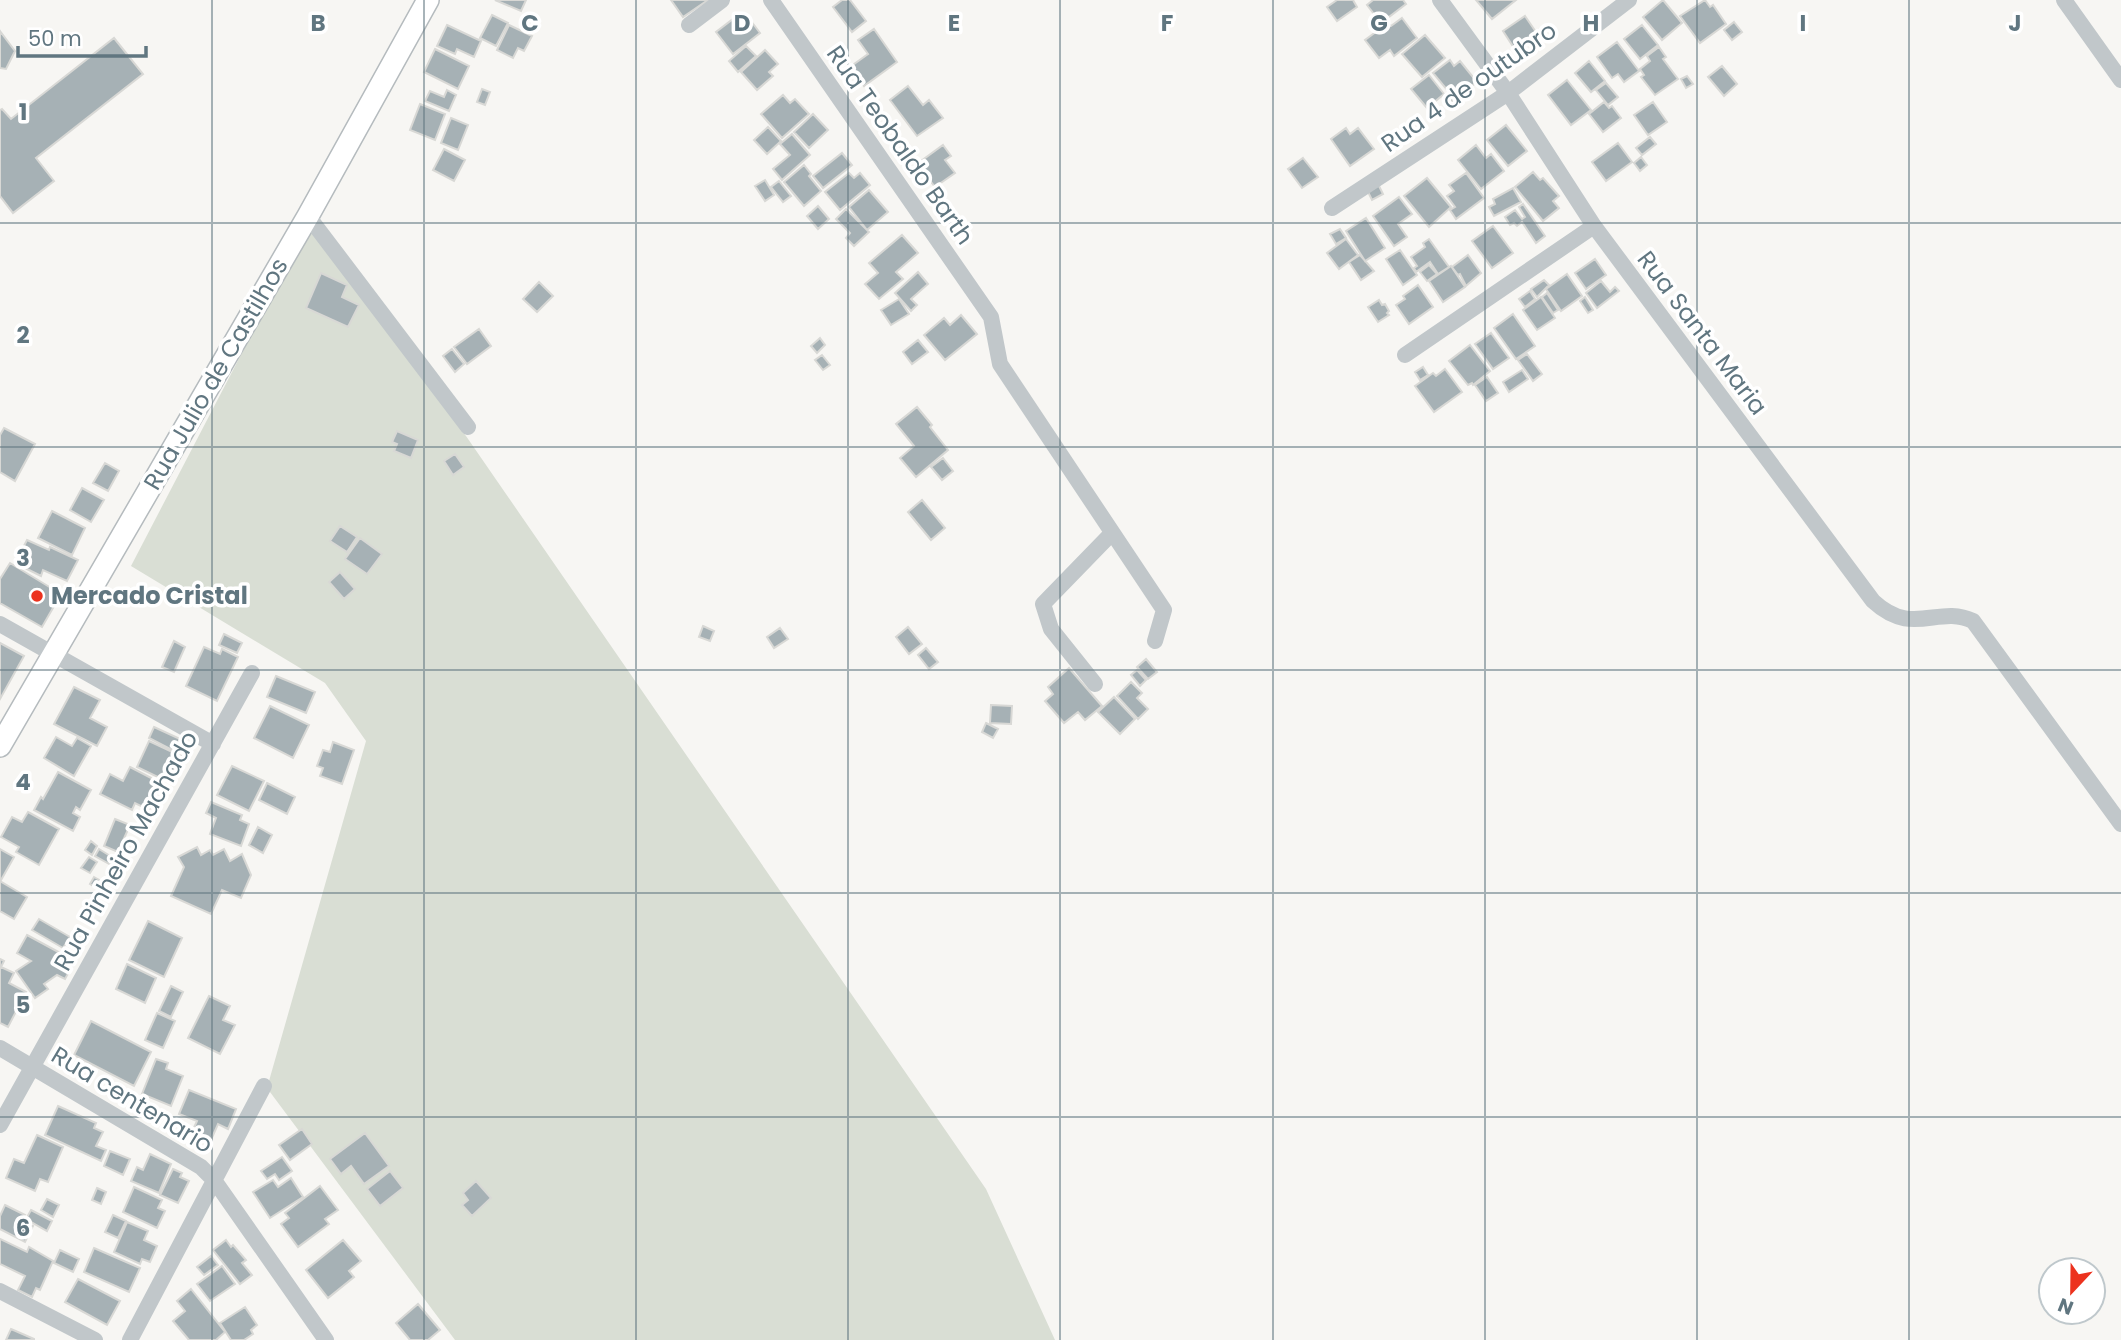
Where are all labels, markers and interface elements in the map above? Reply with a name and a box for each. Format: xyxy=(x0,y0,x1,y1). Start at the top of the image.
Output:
text: B xyxy=(310,7,326,39)
text: C xyxy=(521,7,539,39)
text: D xyxy=(734,7,750,39)
text: E xyxy=(948,7,960,39)
text: F xyxy=(1161,7,1173,39)
text: G xyxy=(1370,7,1388,39)
text: H xyxy=(1583,7,1599,39)
text: I xyxy=(1800,7,1806,39)
text: J xyxy=(2008,7,2022,39)
scale bar xyxy=(18,14,145,58)
street label: Rua 4 de outubro xyxy=(1374,14,1563,159)
text: 50 m xyxy=(28,24,82,53)
street label: Rua Teobaldo Barth xyxy=(819,39,982,251)
text: 1 xyxy=(19,96,27,128)
street label: Rua Santa Maria xyxy=(1630,244,1775,422)
street label: Rua Julio de Castilhos xyxy=(136,252,296,496)
text: 2 xyxy=(16,319,30,351)
text: 3 xyxy=(16,542,30,574)
place label: Mercado Cristal xyxy=(51,579,248,612)
marker: Mercado Cristal xyxy=(29,588,45,604)
street label: Rua Pinheiro Machado xyxy=(46,725,205,976)
text: 4 xyxy=(15,766,31,798)
text: 5 xyxy=(16,989,30,1021)
street label: Rua centenario xyxy=(45,1038,219,1161)
text: 6 xyxy=(16,1212,30,1244)
north arrow xyxy=(2037,1256,2107,1326)
text: N xyxy=(2054,1291,2078,1321)

